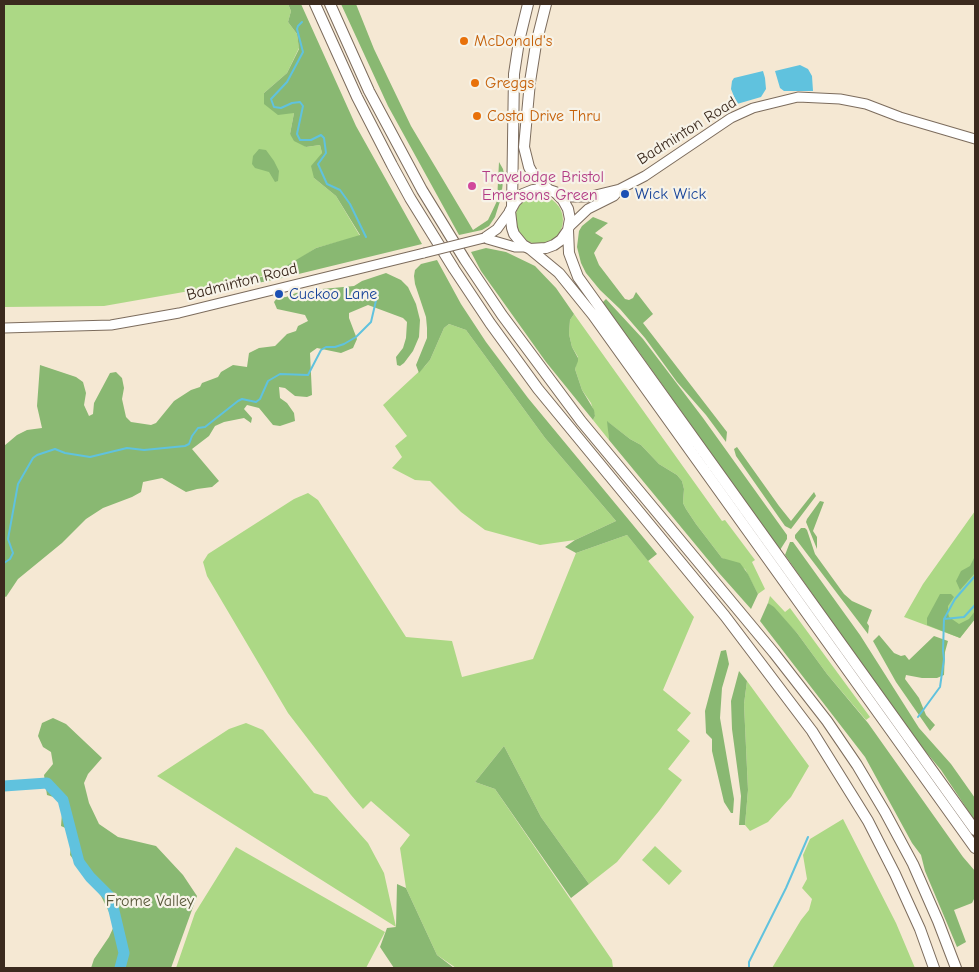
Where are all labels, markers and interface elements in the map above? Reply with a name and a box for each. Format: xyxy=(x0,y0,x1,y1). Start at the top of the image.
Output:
place label: McDonald's xyxy=(474,31,553,51)
marker: McDonald's xyxy=(458,35,470,47)
place label: Greggs xyxy=(485,73,534,93)
marker: Greggs xyxy=(469,77,481,89)
street label: Badminton Road xyxy=(634,93,740,169)
place label: Costa Drive Thru xyxy=(487,106,601,126)
marker: Costa Drive Thru xyxy=(471,110,483,122)
place label: Travelodge Bristol Emersons Green xyxy=(482,167,604,205)
marker: Travelodge Bristol Emersons Green xyxy=(466,180,478,192)
place label: Wick Wick xyxy=(635,184,706,204)
marker: Wick Wick xyxy=(619,188,631,200)
street label: Badminton Road xyxy=(185,259,299,305)
place label: Cuckoo Lane xyxy=(289,284,377,304)
marker: Cuckoo Lane xyxy=(273,288,285,300)
park label: Frome Valley xyxy=(106,891,194,911)

